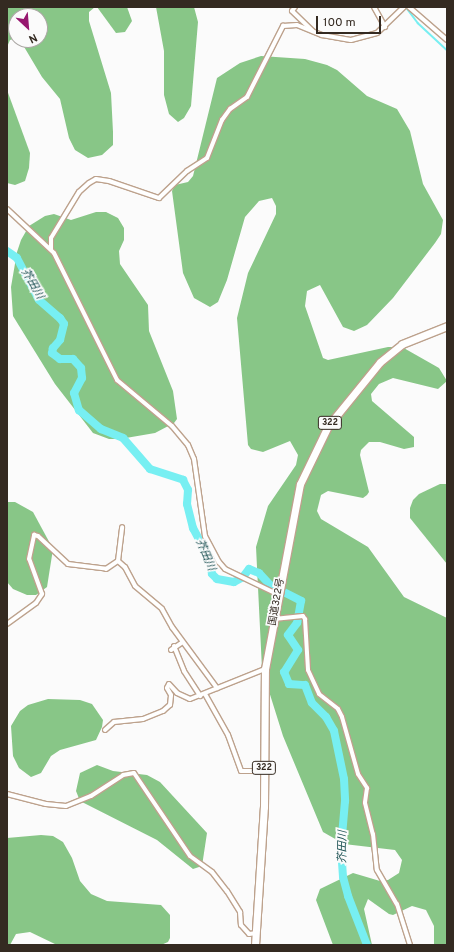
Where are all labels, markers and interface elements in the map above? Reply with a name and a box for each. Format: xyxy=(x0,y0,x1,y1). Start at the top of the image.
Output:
north arrow xyxy=(8,8,48,48)
scale bar xyxy=(318,8,383,34)
text: 100 m xyxy=(323,15,356,31)
text: N xyxy=(26,30,39,46)
water label: 芥田川 xyxy=(18,266,46,302)
road number: 322 xyxy=(317,416,343,430)
water label: 芥田川 xyxy=(192,537,218,573)
street label: 国道322号 xyxy=(267,577,287,627)
road number: 322 xyxy=(251,761,277,775)
water label: 芥田川 xyxy=(336,830,350,864)

